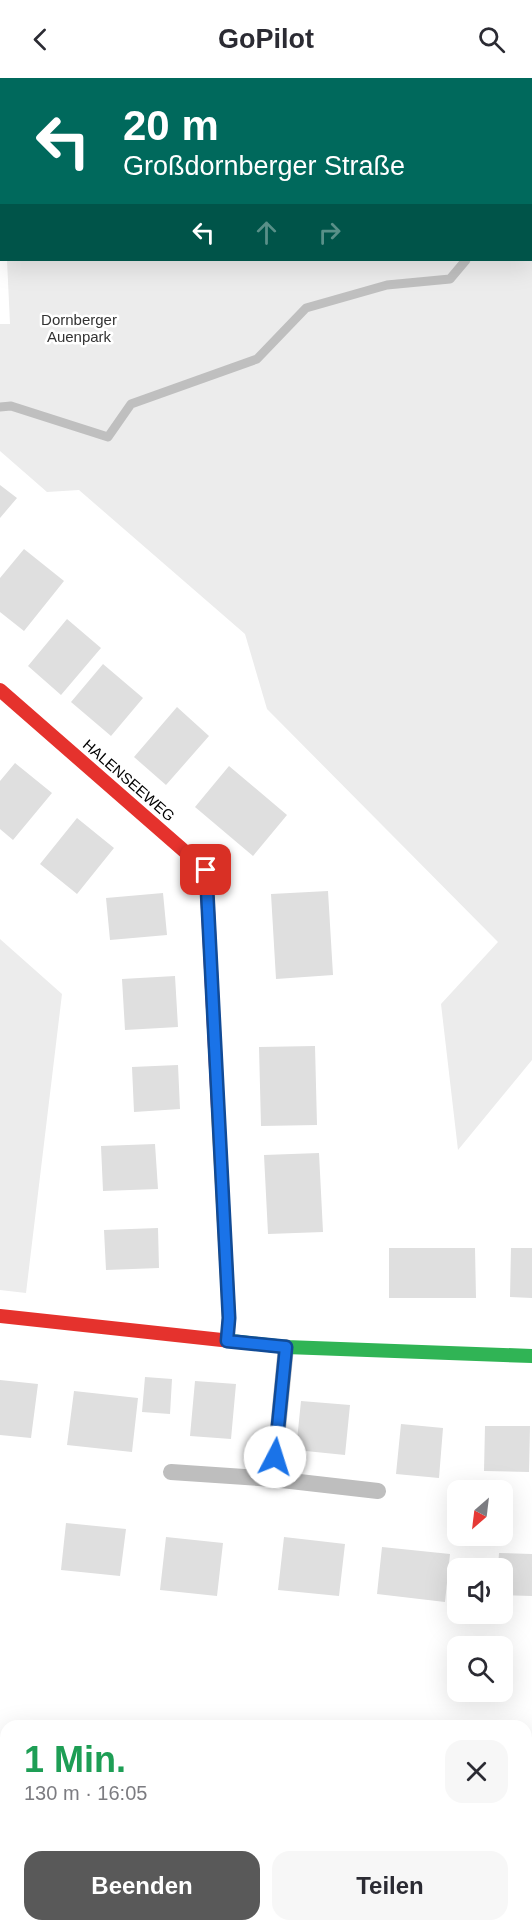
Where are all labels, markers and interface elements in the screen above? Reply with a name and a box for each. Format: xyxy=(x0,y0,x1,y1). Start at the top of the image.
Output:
icon: back xyxy=(24,23,57,56)
icon: search xyxy=(475,23,508,56)
text: GoPilot xyxy=(218,24,314,54)
icon: left xyxy=(24,102,102,180)
text: 20 m xyxy=(123,102,219,149)
text: Großdornberger Straße xyxy=(123,151,405,181)
icon: left xyxy=(187,216,220,249)
icon: ahead xyxy=(250,216,283,249)
icon: right xyxy=(313,216,346,249)
park label: Dornberger Auenpark xyxy=(41,311,117,345)
street label: HALENSEEWEG xyxy=(80,736,178,824)
pin xyxy=(180,844,231,895)
icon: arrive xyxy=(189,853,222,886)
position arrow xyxy=(243,1425,307,1489)
north arrow xyxy=(447,1480,513,1546)
map controls xyxy=(447,1480,513,1702)
button: sound xyxy=(447,1558,513,1624)
button: search xyxy=(447,1636,513,1702)
text: 1 Min. xyxy=(24,1739,126,1780)
button: close xyxy=(445,1740,508,1803)
text: 130 m · 16:05 xyxy=(24,1782,147,1804)
button: Beenden xyxy=(24,1851,260,1920)
button: Teilen xyxy=(272,1851,508,1920)

